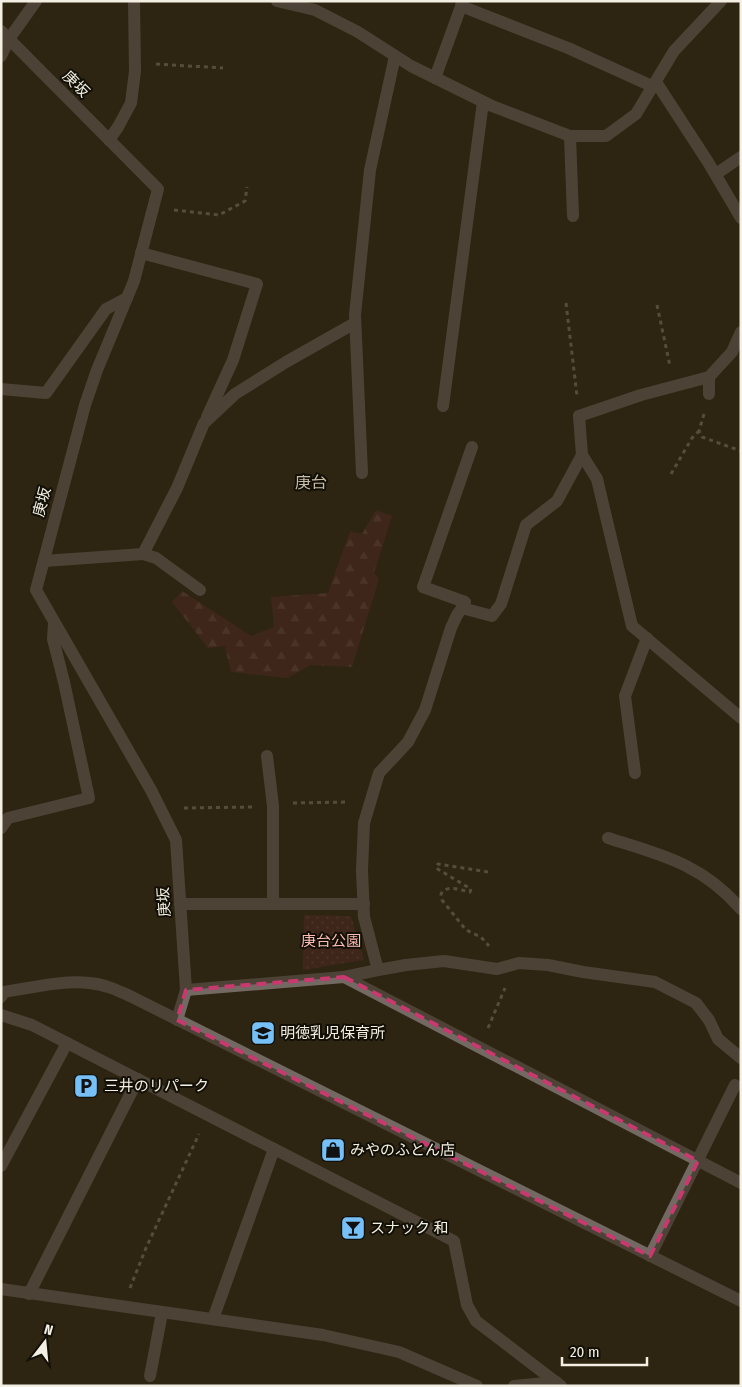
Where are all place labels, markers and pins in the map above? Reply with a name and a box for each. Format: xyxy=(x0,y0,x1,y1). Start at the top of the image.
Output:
school or university icon: 明徳乳児保育所 xyxy=(250,1020,276,1046)
place label: 明徳乳児保育所 xyxy=(280,1024,385,1042)
parking icon: 三井のリパーク xyxy=(73,1073,99,1099)
place label: 三井のリパーク xyxy=(104,1077,209,1095)
shop icon: みやのふとん店 xyxy=(320,1137,346,1163)
place label: みやのふとん店 xyxy=(350,1141,455,1159)
bar icon: スナック 和 xyxy=(340,1215,366,1241)
place label: スナック 和 xyxy=(370,1219,449,1237)

